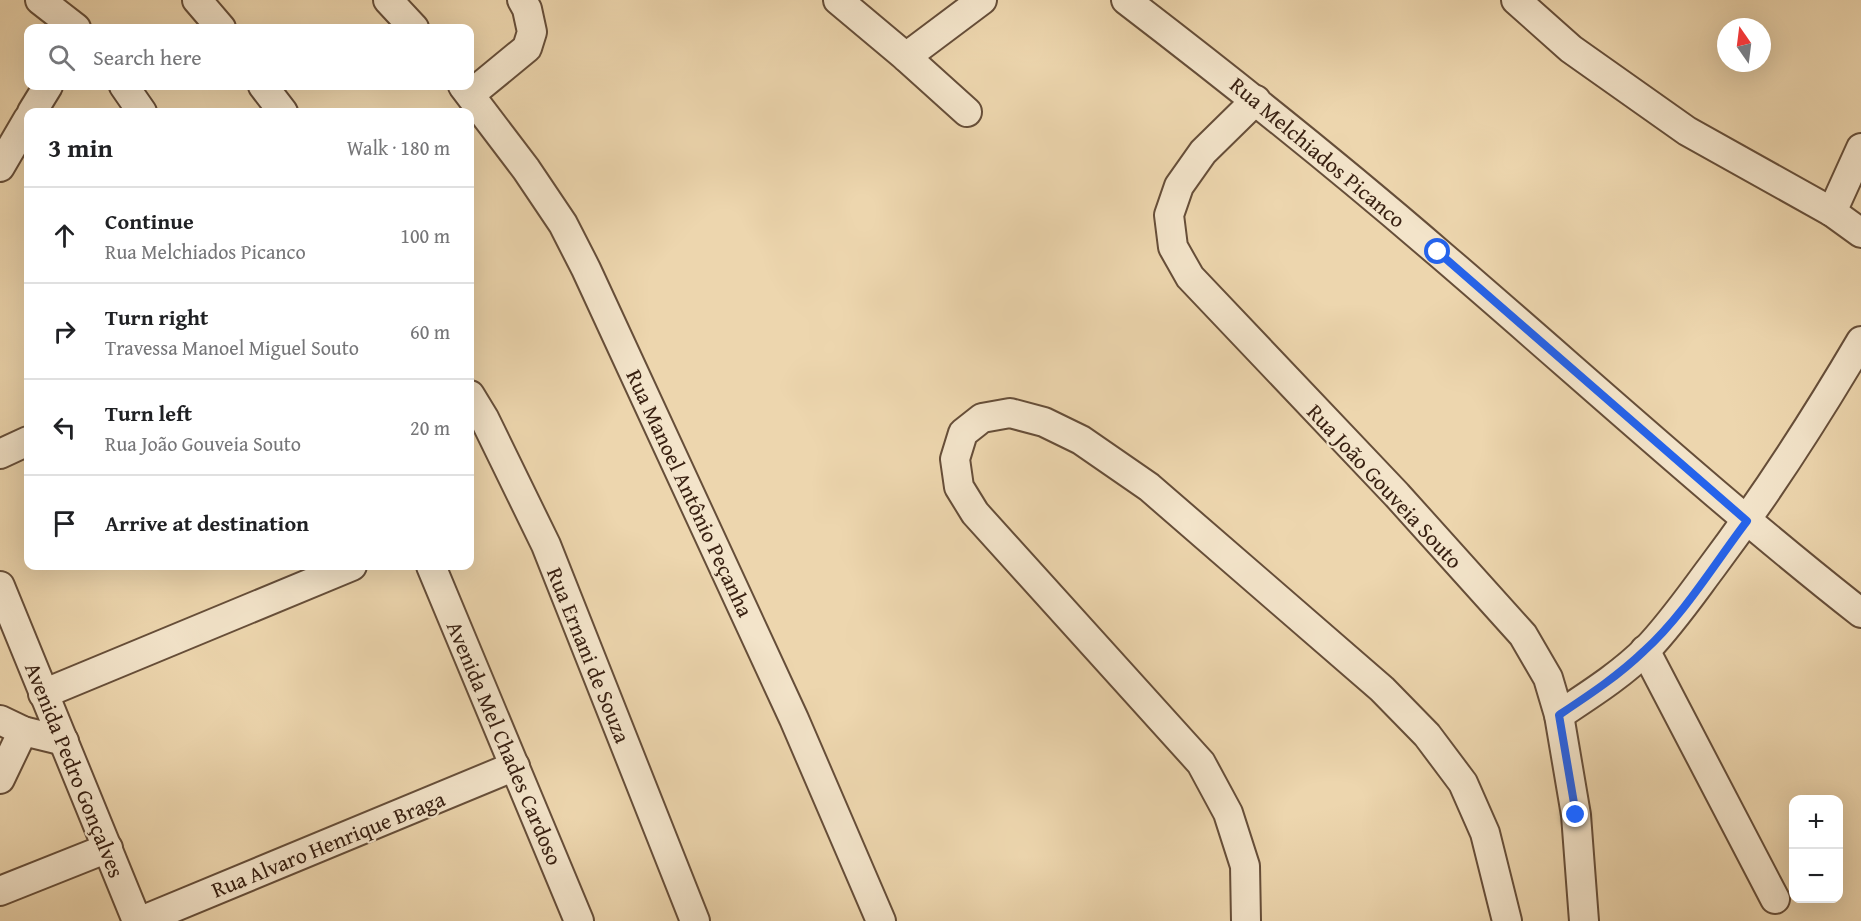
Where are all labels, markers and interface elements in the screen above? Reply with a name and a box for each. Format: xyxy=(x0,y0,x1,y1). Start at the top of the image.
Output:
north arrow xyxy=(1717,18,1771,72)
search box xyxy=(24,24,474,90)
icon: search xyxy=(45,41,78,74)
text: Search here xyxy=(93,41,202,73)
street label: Rua Melchiados Picanco xyxy=(1223,69,1413,235)
text: 3 min xyxy=(48,128,113,167)
text: Walk · 180 m xyxy=(347,133,450,162)
text: Continue xyxy=(105,205,194,237)
icon: ahead xyxy=(48,219,81,252)
text: 100 m xyxy=(400,221,450,250)
text: Rua Melchiados Picanco xyxy=(105,237,306,266)
route start xyxy=(1424,238,1450,264)
text: Turn right xyxy=(105,301,208,333)
icon: right xyxy=(48,315,81,348)
text: 60 m xyxy=(410,317,450,346)
text: Travessa Manoel Miguel Souto xyxy=(105,333,359,362)
street label: Rua Manoel Antônio Peçanha xyxy=(618,364,762,623)
street label: Rua João Gouveia Souto xyxy=(1300,396,1470,576)
text: Turn left xyxy=(105,397,192,429)
icon: left xyxy=(48,411,81,444)
text: 20 m xyxy=(410,413,450,442)
text: Rua João Gouveia Souto xyxy=(105,429,301,458)
icon: arrive xyxy=(48,507,81,540)
text: Arrive at destination xyxy=(105,507,309,539)
street label: Rua Ernani de Souza xyxy=(539,562,639,748)
street label: Avenida Mel Chades Cardoso xyxy=(439,616,571,870)
street label: Avenida Pedro Gonçalves xyxy=(17,658,133,882)
street label: Rua Alvaro Henrique Braga xyxy=(206,782,450,906)
map controls xyxy=(1789,795,1843,903)
button: + xyxy=(1789,795,1843,849)
route end xyxy=(1562,801,1588,827)
button: − xyxy=(1789,849,1843,903)

